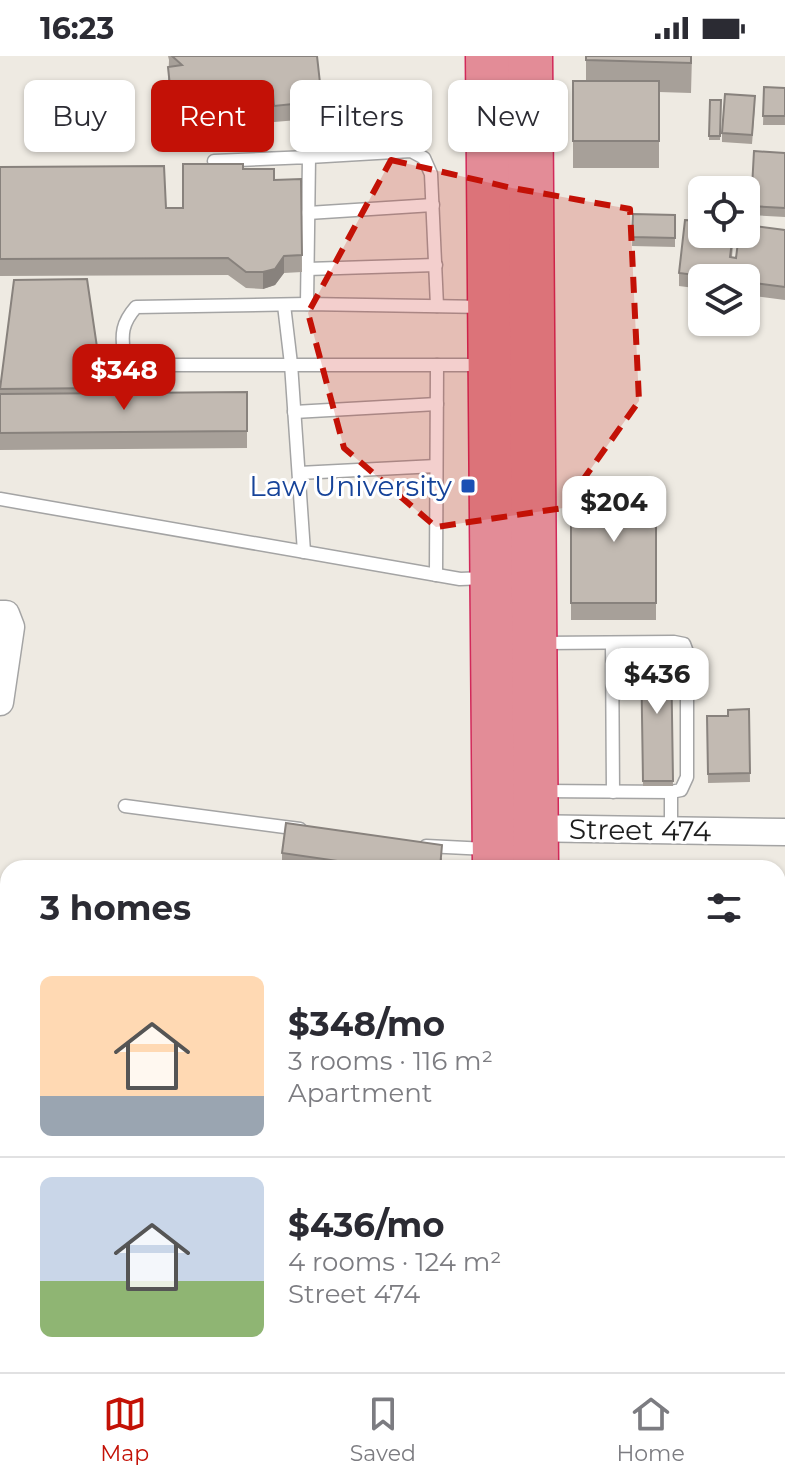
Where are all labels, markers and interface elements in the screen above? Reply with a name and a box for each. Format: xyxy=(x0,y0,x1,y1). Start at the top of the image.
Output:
text: 16:23 xyxy=(40,10,114,47)
chip: Buy xyxy=(24,80,135,152)
chip: Rent xyxy=(151,80,274,152)
chip: Filters xyxy=(290,80,432,152)
chip: New xyxy=(448,80,568,152)
map controls xyxy=(688,176,760,336)
button: locate xyxy=(688,176,760,248)
button: layers xyxy=(688,264,760,336)
pin: $348 xyxy=(77,344,171,412)
text: $348 xyxy=(90,354,158,386)
place label: Law University xyxy=(249,469,453,503)
pin: $204 xyxy=(567,476,661,544)
marker: Law University xyxy=(459,477,477,495)
text: $204 xyxy=(580,486,648,518)
pin: $436 xyxy=(610,648,704,716)
text: $436 xyxy=(624,658,690,690)
street label: Street 474 xyxy=(569,812,712,848)
icon: filters xyxy=(702,886,746,930)
text: 3 homes xyxy=(40,887,191,929)
text: $348/mo xyxy=(288,1003,445,1045)
icon: home xyxy=(104,1008,200,1104)
text: 3 rooms · 116 m² xyxy=(288,1045,493,1077)
text: Apartment xyxy=(288,1077,432,1109)
text: $436/mo xyxy=(288,1204,445,1246)
icon: home xyxy=(104,1209,200,1305)
text: 4 rooms · 124 m² xyxy=(288,1246,501,1278)
text: Street 474 xyxy=(288,1278,420,1310)
tab: Map xyxy=(100,1392,149,1467)
tab: Saved xyxy=(350,1392,416,1467)
tab: Home xyxy=(616,1392,685,1467)

